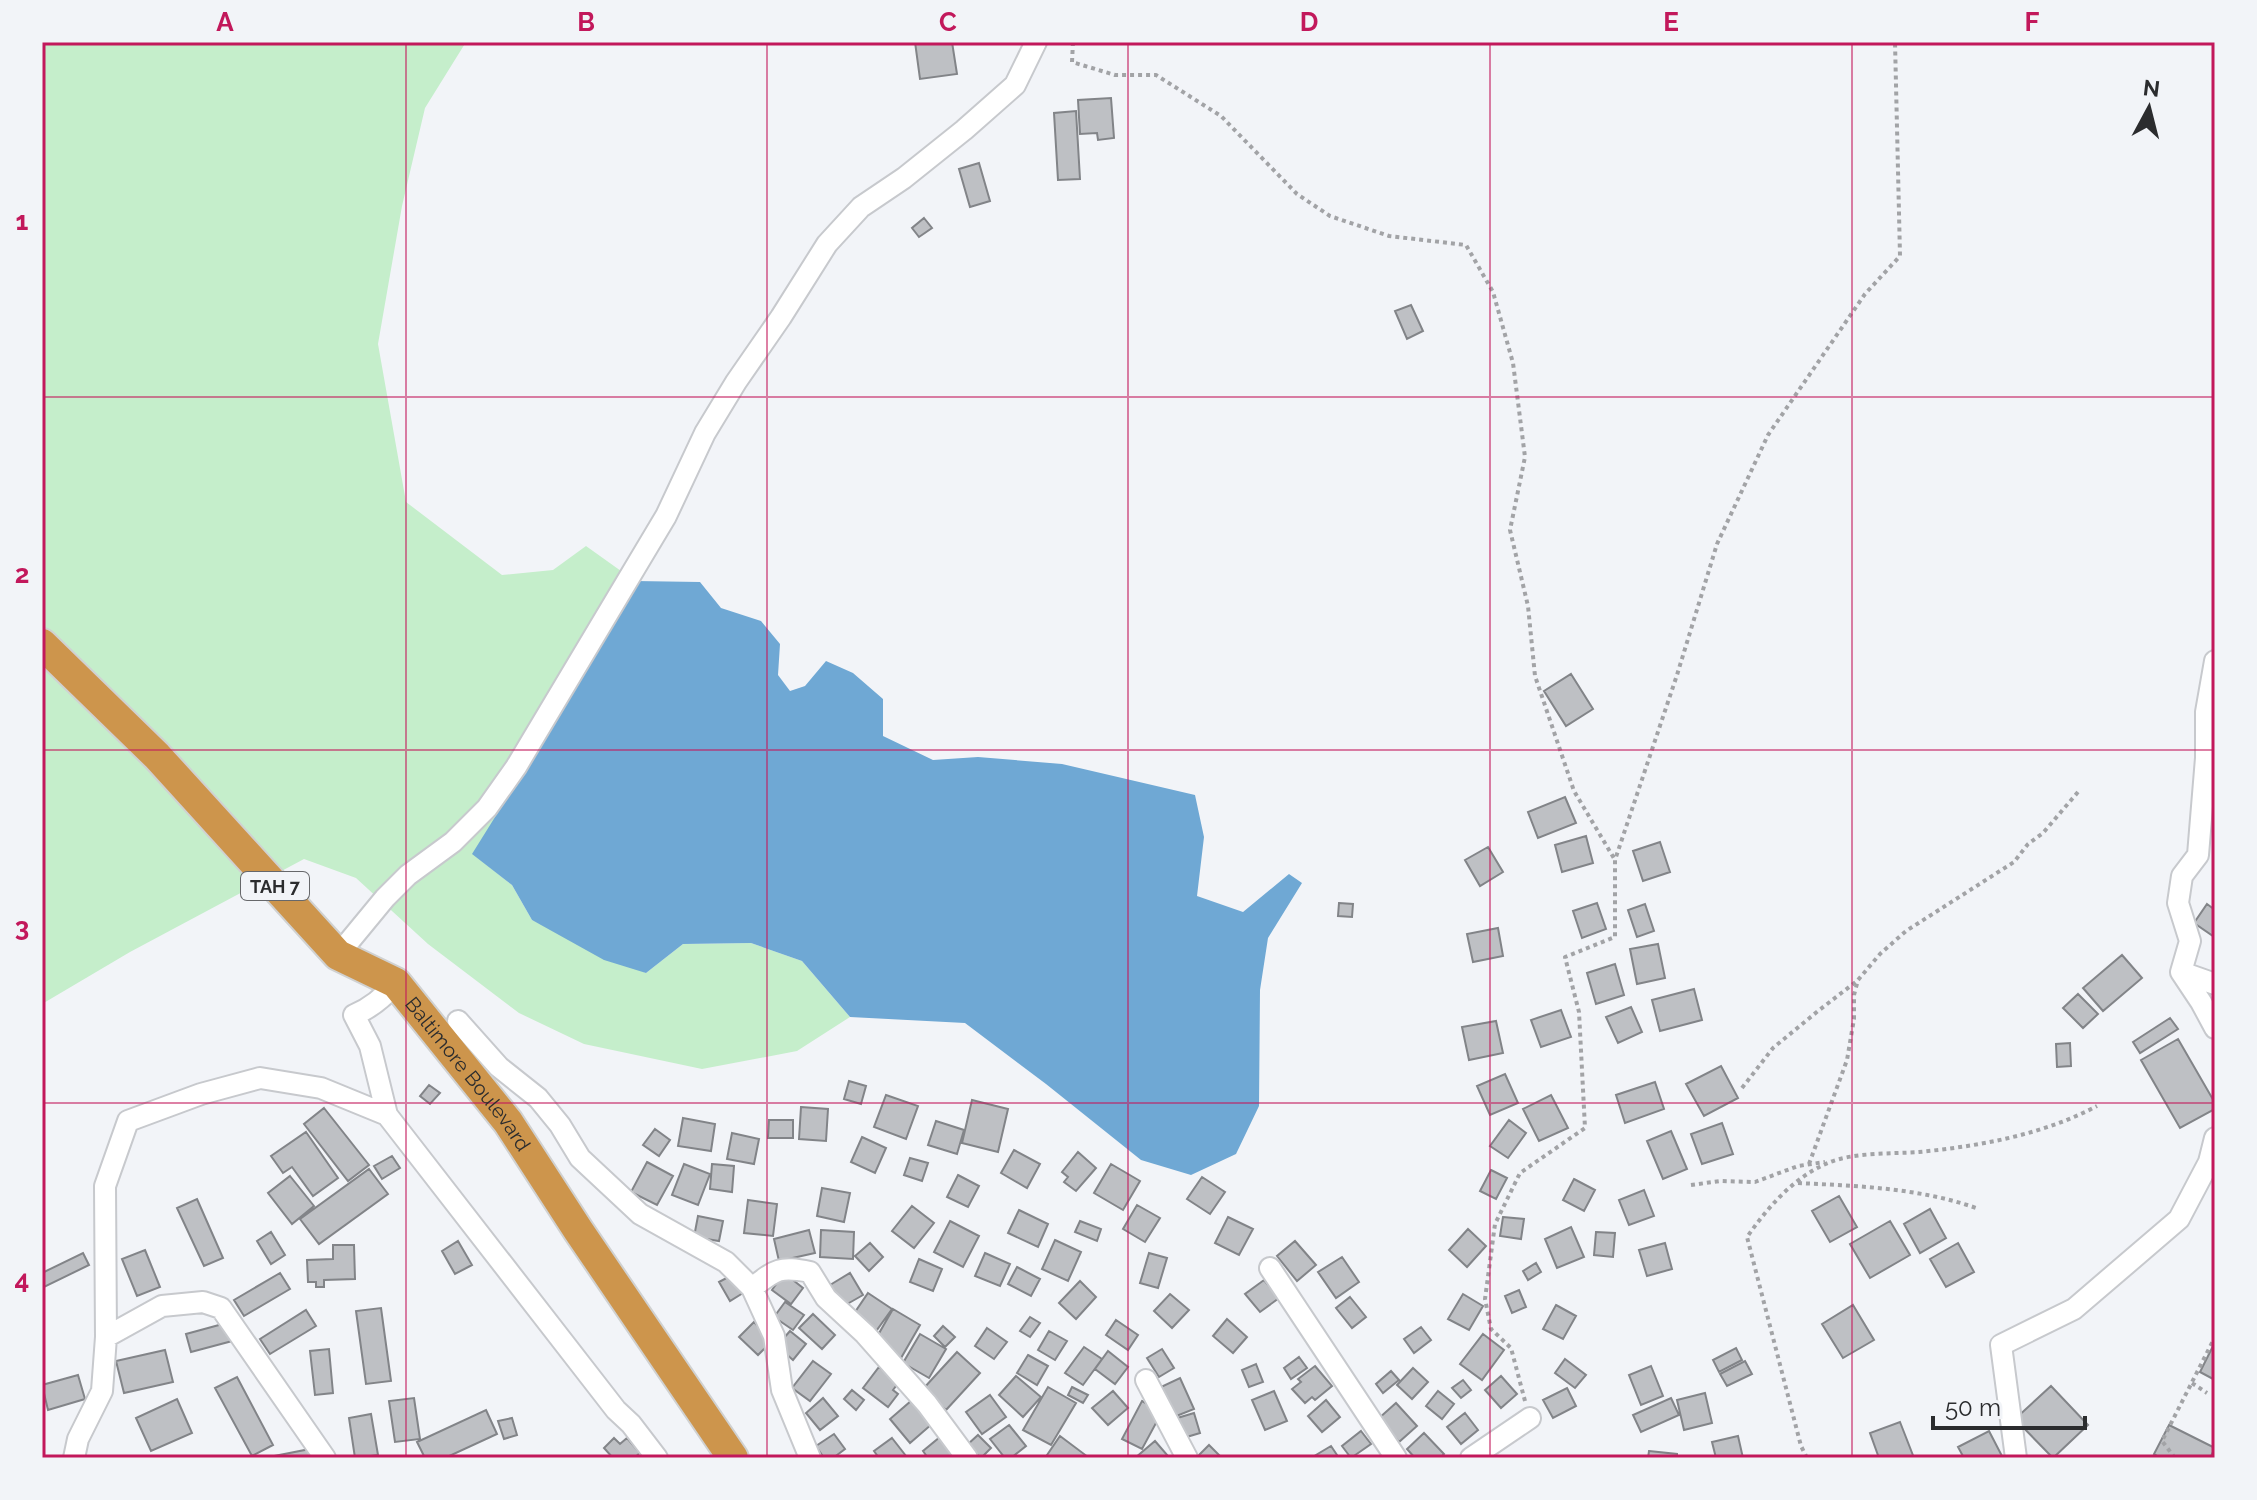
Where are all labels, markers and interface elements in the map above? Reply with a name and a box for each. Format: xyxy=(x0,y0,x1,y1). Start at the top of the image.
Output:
text: A xyxy=(216,7,234,37)
text: B xyxy=(577,7,595,37)
text: C xyxy=(939,7,957,37)
text: D xyxy=(1300,7,1318,37)
text: E xyxy=(1663,7,1679,37)
text: F xyxy=(2025,7,2040,37)
north arrow xyxy=(2109,68,2189,148)
text: N xyxy=(2142,74,2161,102)
text: 1 xyxy=(16,206,29,236)
text: 2 xyxy=(15,559,29,589)
road number: TAH 7 xyxy=(241,872,309,900)
text: 3 xyxy=(15,912,29,942)
street label: Baltimore Boulevard xyxy=(400,992,536,1156)
text: 4 xyxy=(15,1265,29,1295)
scale bar xyxy=(1933,1380,2085,1430)
text: 50 m xyxy=(1945,1393,2001,1422)

